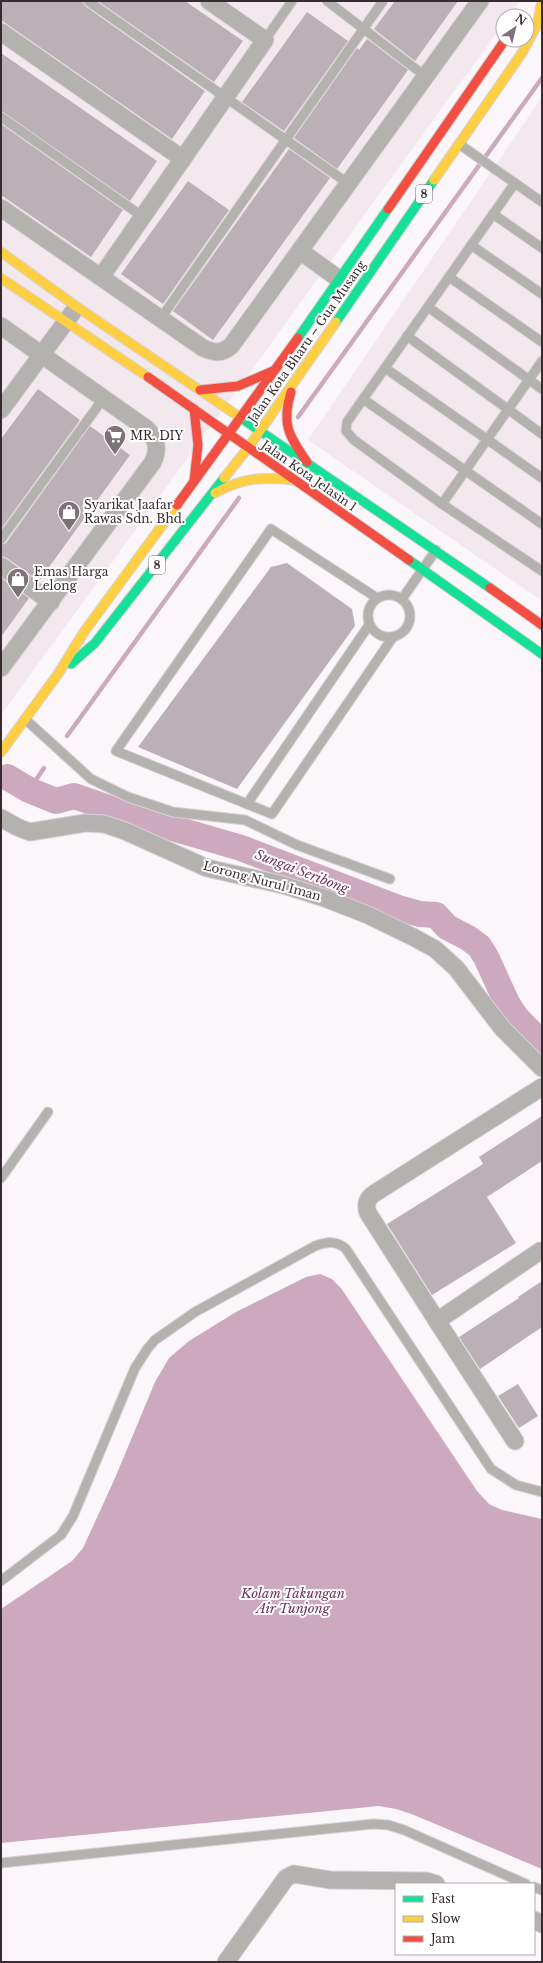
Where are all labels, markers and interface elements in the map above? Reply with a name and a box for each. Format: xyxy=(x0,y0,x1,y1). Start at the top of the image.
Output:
north arrow xyxy=(495,8,535,48)
text: N xyxy=(512,11,530,29)
road number: 8 xyxy=(416,185,432,203)
street label: Jalan Kota Bharu – Gua Musang xyxy=(243,257,369,427)
supermarket icon: MR. DIY xyxy=(102,423,128,456)
place label: MR. DIY xyxy=(130,428,184,443)
street label: Jalan Kota Jelasin 1 xyxy=(257,436,360,514)
place label: Syarikat Jaafar Rawas Sdn. Bhd. xyxy=(84,497,185,526)
shop icon: Syarikat Jaafar Rawas Sdn. Bhd. xyxy=(56,499,82,532)
road number: 8 xyxy=(149,556,165,574)
place label: Emas Harga Lelong xyxy=(34,564,109,593)
shop icon: Emas Harga Lelong xyxy=(5,566,31,599)
water label: Sungai Seribong xyxy=(253,846,352,897)
street label: Lorong Nurul Iman xyxy=(202,858,323,903)
water label: Kolam Takungan Air Tunjong xyxy=(240,1585,345,1617)
legend xyxy=(395,1883,535,1955)
text: Fast xyxy=(431,1891,456,1906)
text: Slow xyxy=(431,1911,461,1926)
text: Jam xyxy=(429,1931,455,1946)

